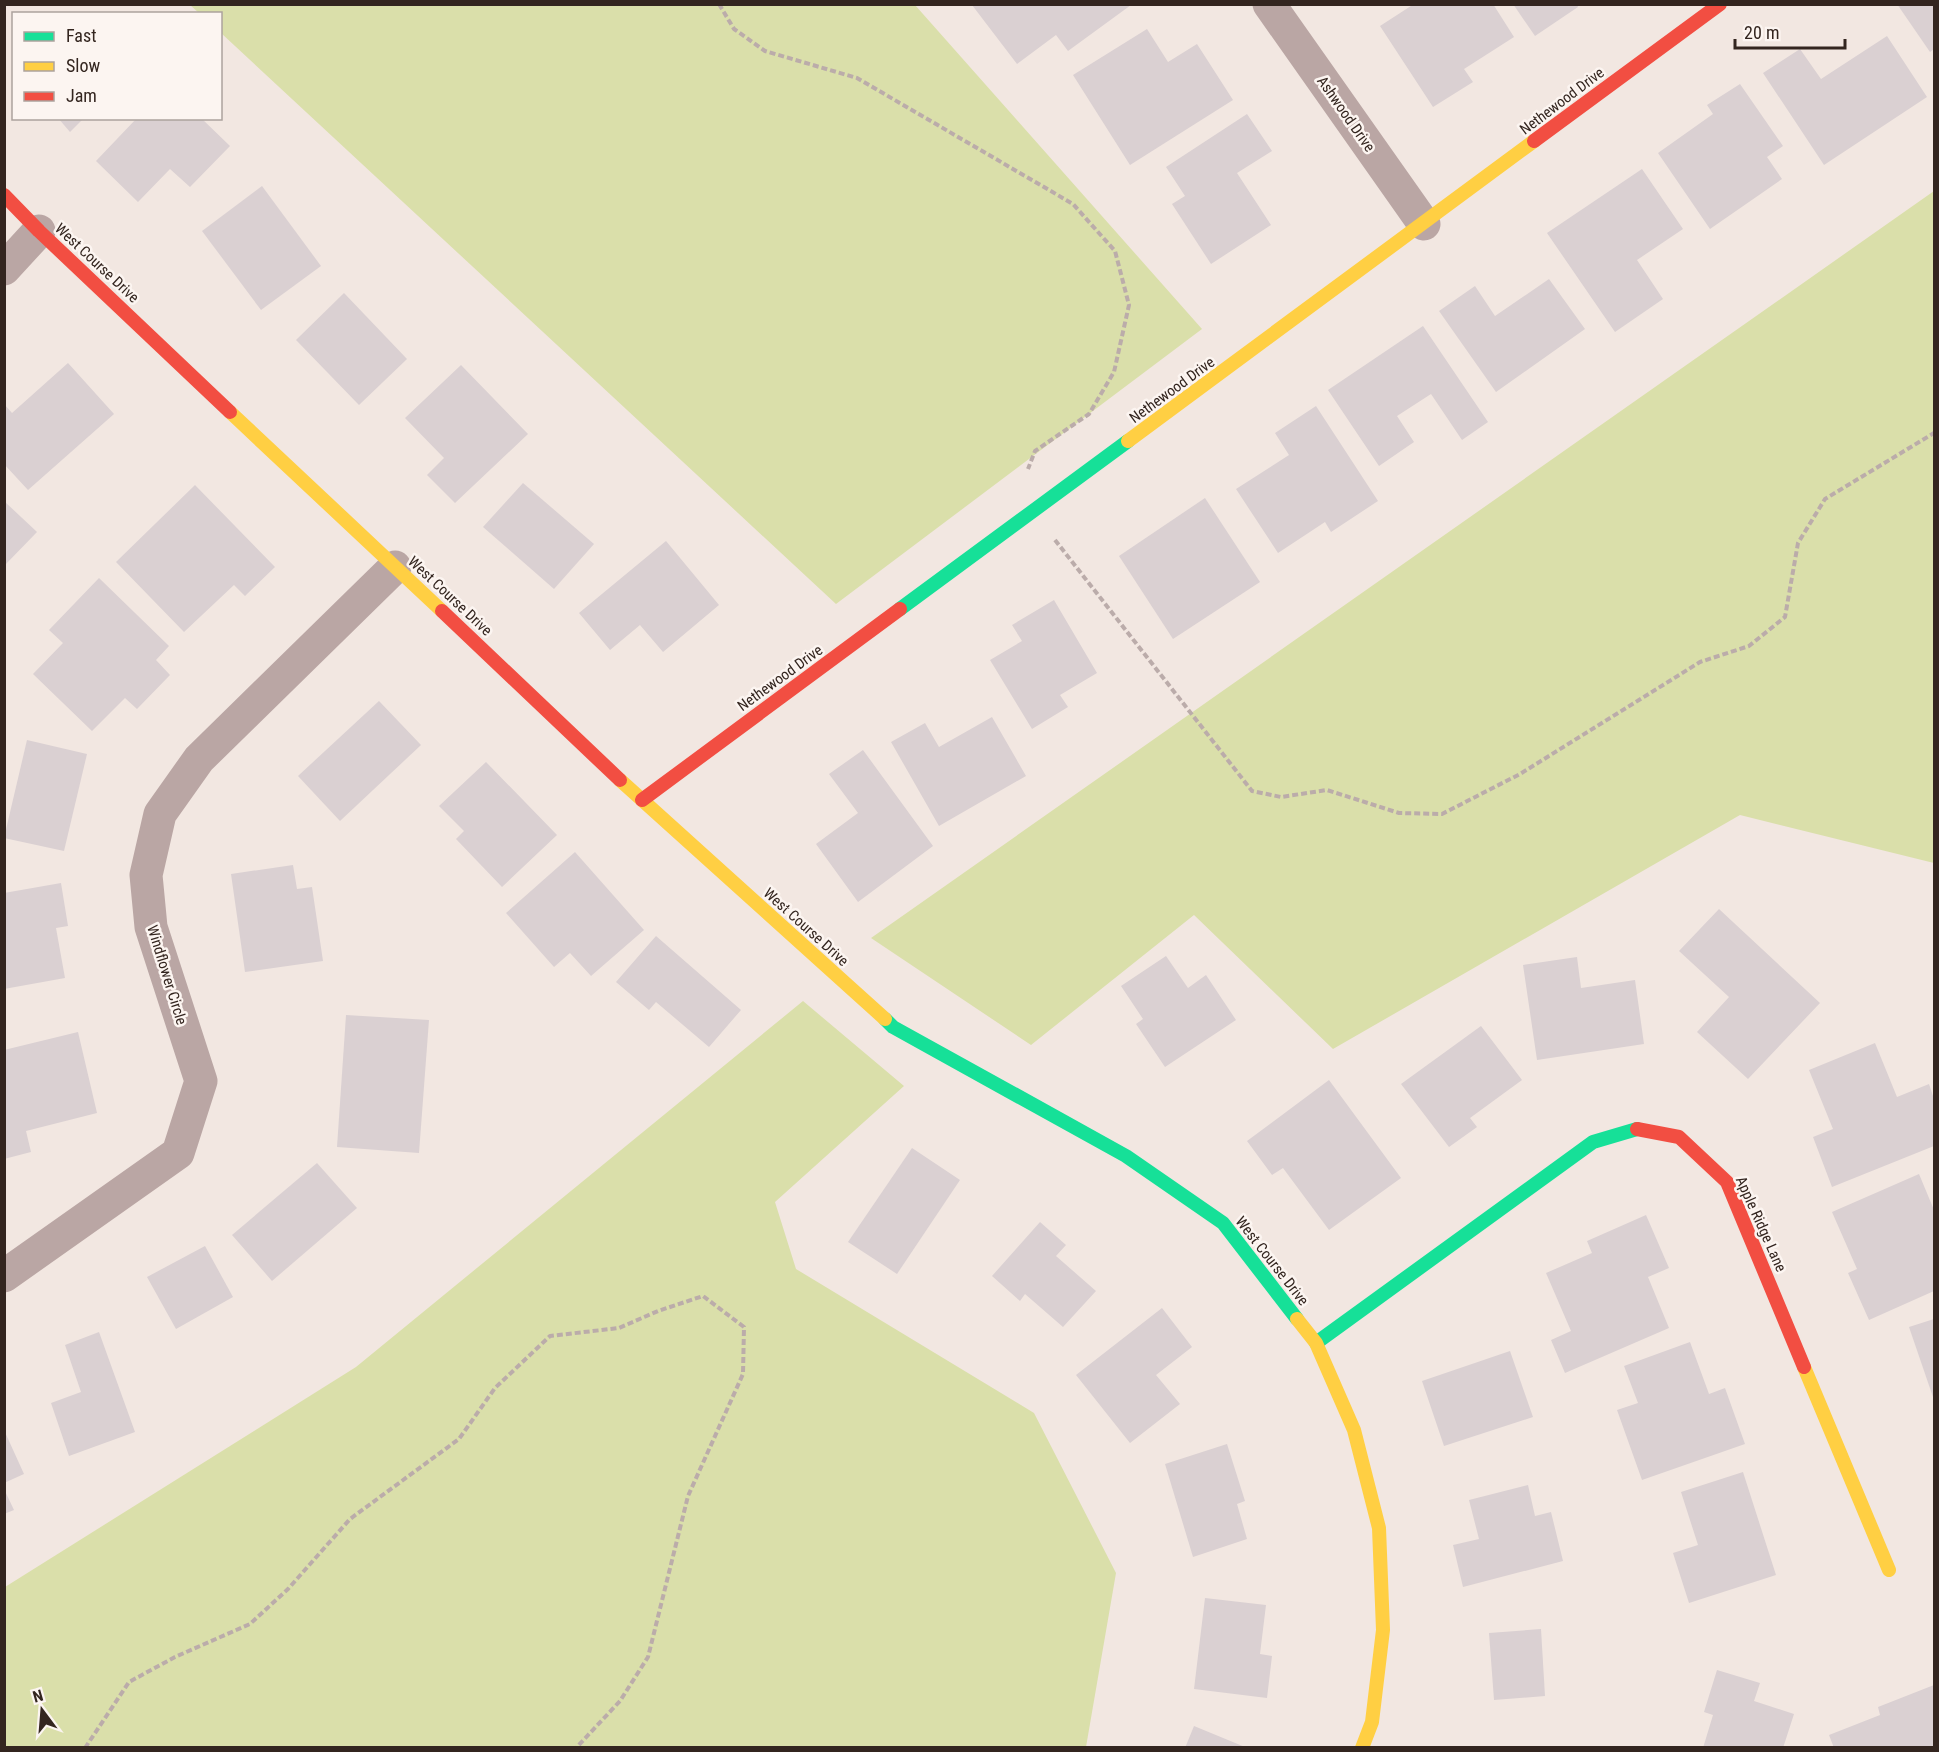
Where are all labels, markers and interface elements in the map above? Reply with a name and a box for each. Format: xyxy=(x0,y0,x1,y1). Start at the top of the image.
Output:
legend xyxy=(12,12,222,120)
scale bar xyxy=(1735,12,1844,50)
text: 20 m xyxy=(1744,22,1779,43)
text: Fast xyxy=(66,25,97,46)
text: Slow xyxy=(66,55,101,76)
street label: Nethewood Drive xyxy=(1516,64,1608,138)
street label: Ashwood Drive xyxy=(1313,73,1379,155)
text: Jam xyxy=(66,85,97,106)
street label: West Course Drive xyxy=(51,220,143,306)
street label: Nethewood Drive xyxy=(1126,353,1218,427)
street label: West Course Drive xyxy=(404,553,496,639)
street label: Nethewood Drive xyxy=(734,641,826,715)
street label: West Course Drive xyxy=(760,884,852,970)
street label: Windflower Circle xyxy=(143,923,191,1027)
street label: Apple Ridge Lane xyxy=(1732,1173,1790,1275)
street label: West Course Drive xyxy=(1232,1213,1312,1309)
north arrow xyxy=(12,1680,72,1740)
text: N xyxy=(31,1686,45,1707)

